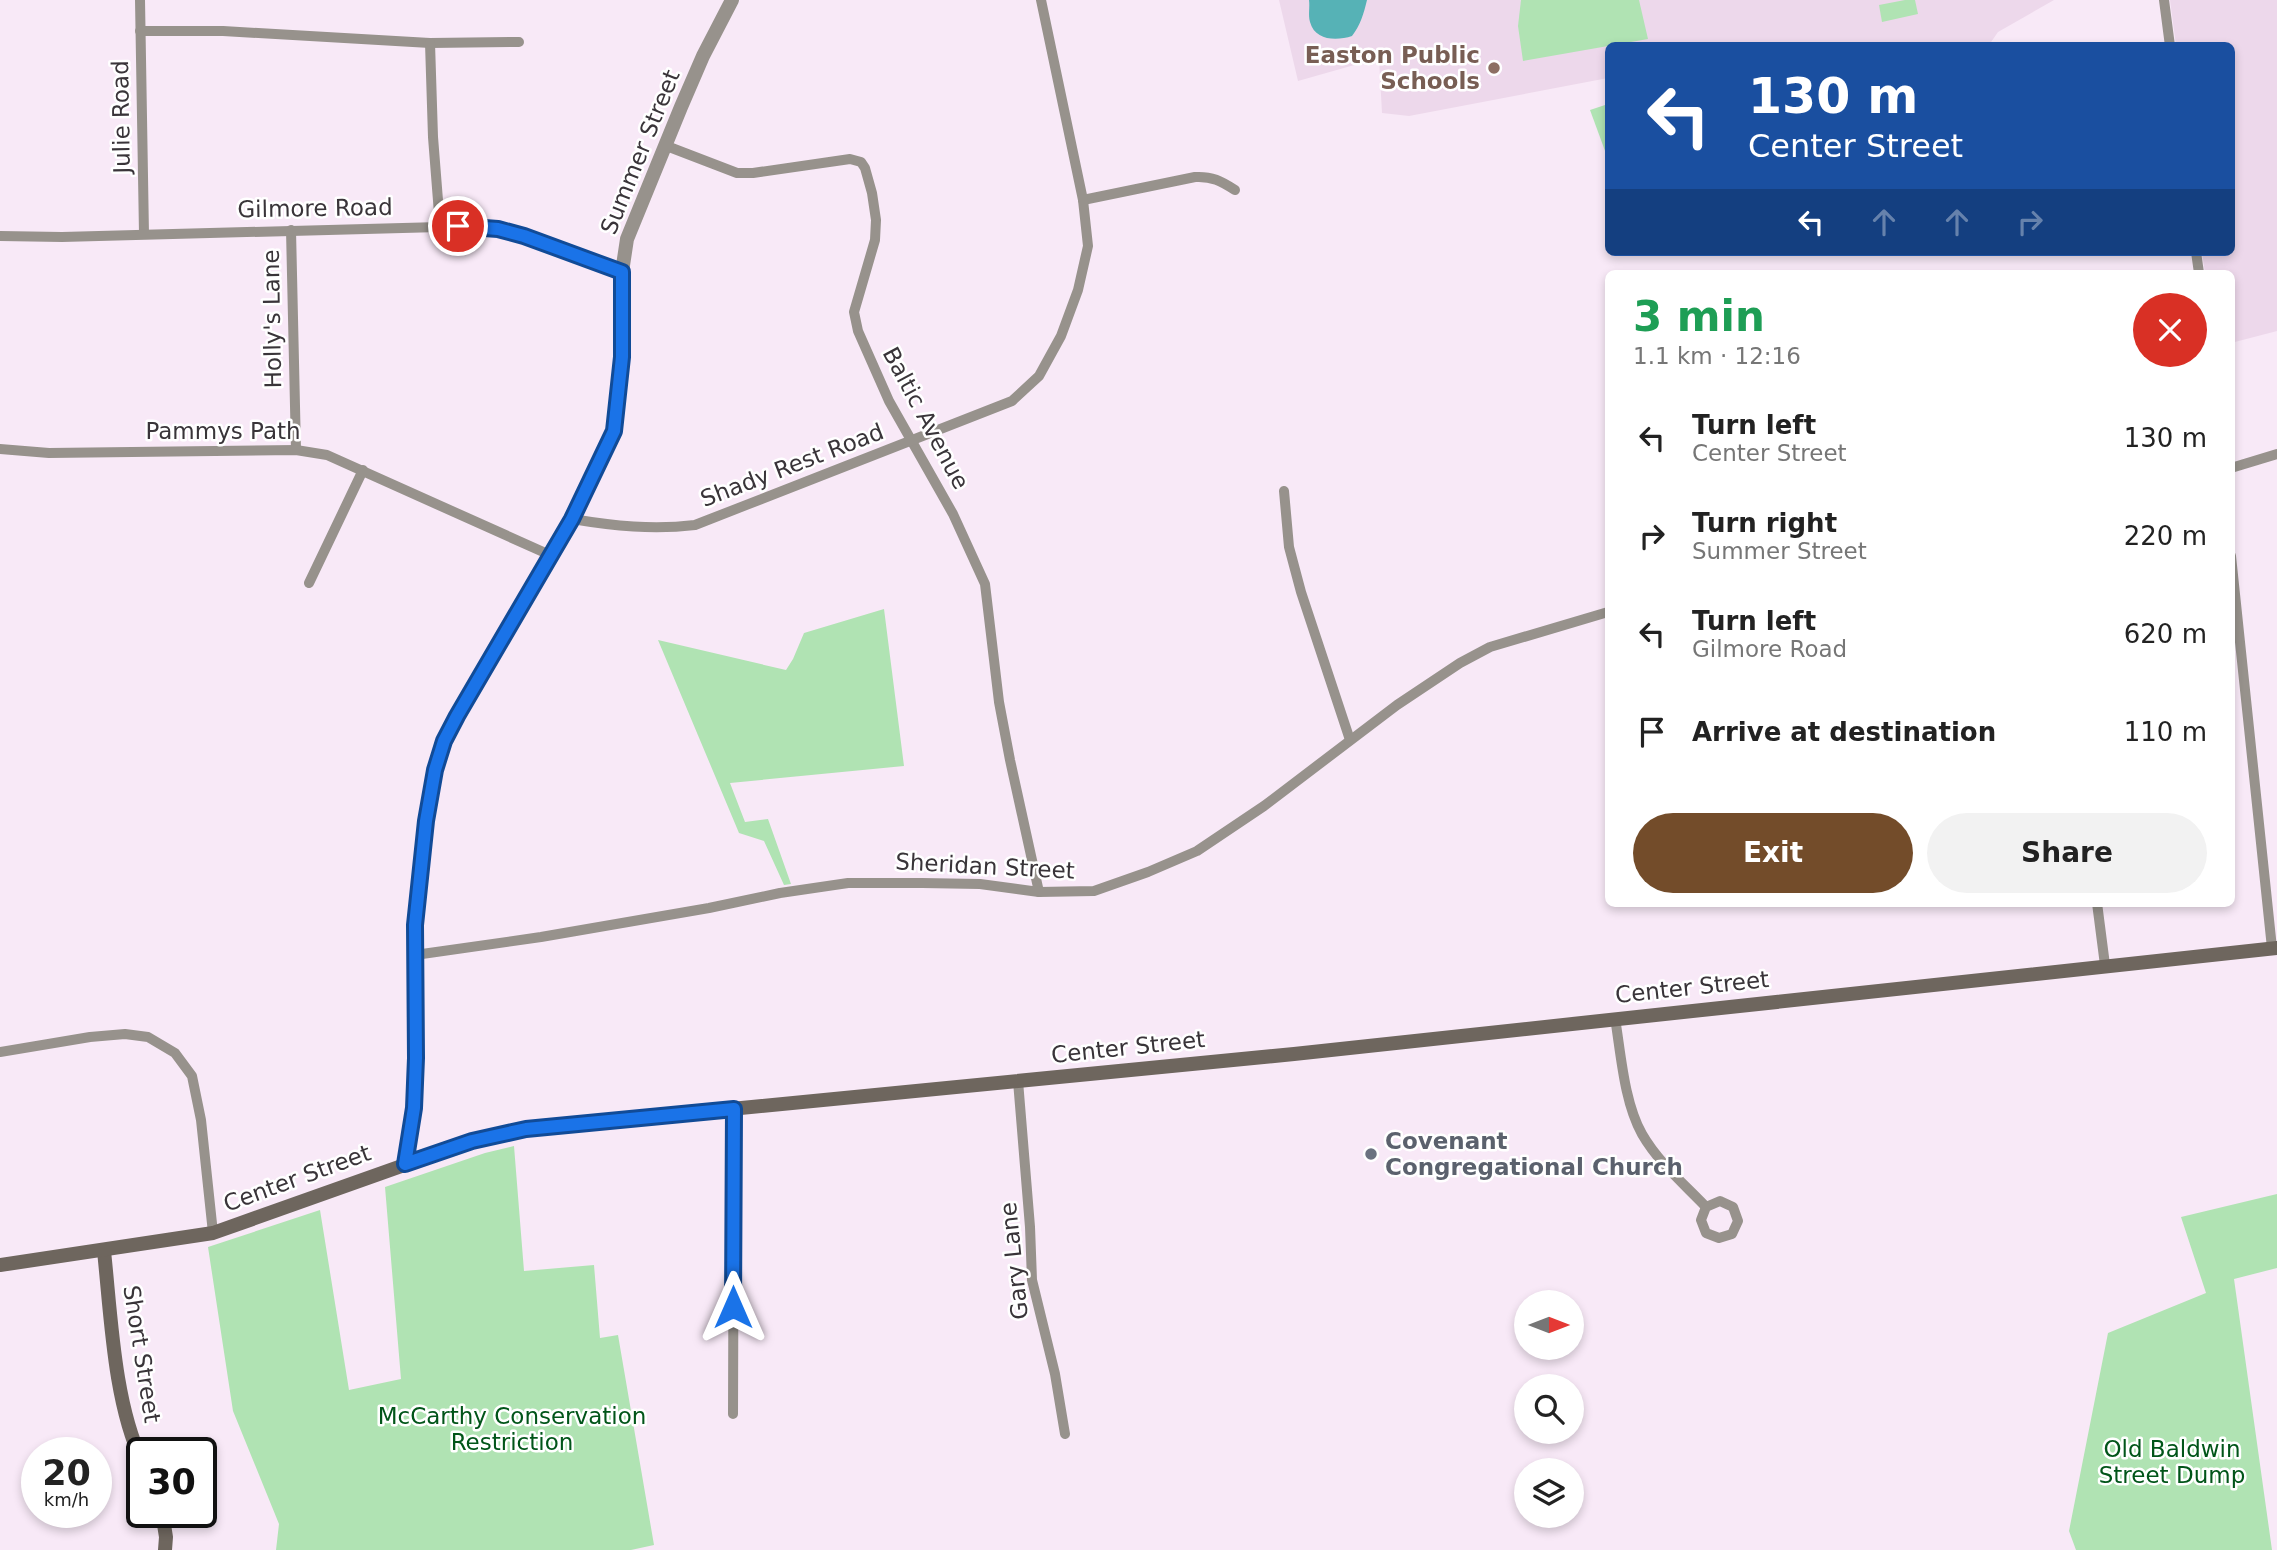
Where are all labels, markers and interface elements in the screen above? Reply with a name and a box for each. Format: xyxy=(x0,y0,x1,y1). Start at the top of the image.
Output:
place label: Easton Public Schools xyxy=(1305,42,1480,94)
street label: Julie Road xyxy=(107,60,135,176)
marker: Easton Public Schools xyxy=(1486,60,1502,76)
street label: Summer Street xyxy=(595,66,685,238)
text: 130 m xyxy=(1748,68,1918,125)
icon: left xyxy=(1633,70,1724,161)
text: Center Street xyxy=(1748,127,1963,165)
street label: Gilmore Road xyxy=(237,194,393,222)
pin xyxy=(428,196,488,256)
icon: left xyxy=(1792,203,1830,241)
icon: ahead xyxy=(1865,203,1903,241)
icon: ahead xyxy=(1938,203,1976,241)
icon: right xyxy=(2011,203,2049,241)
icon: arrive xyxy=(439,207,477,245)
street label: Holly's Lane xyxy=(258,249,286,389)
text: 3 min xyxy=(1633,292,1765,341)
button: close xyxy=(2133,293,2207,367)
street label: Baltic Avenue xyxy=(878,343,974,493)
text: 1.1 km · 12:16 xyxy=(1633,343,1801,369)
text: Turn left xyxy=(1692,410,1816,440)
street label: Pammys Path xyxy=(145,418,301,444)
street label: Shady Rest Road xyxy=(697,418,887,512)
icon: left xyxy=(1633,419,1671,457)
text: 130 m xyxy=(2124,423,2207,453)
text: Center Street xyxy=(1692,440,1847,466)
text: Turn right xyxy=(1692,508,1837,538)
icon: right xyxy=(1633,517,1671,555)
text: 220 m xyxy=(2124,521,2207,551)
text: Summer Street xyxy=(1692,538,1867,564)
text: Turn left xyxy=(1692,606,1816,636)
icon: left xyxy=(1633,615,1671,653)
text: 620 m xyxy=(2124,619,2207,649)
text: Gilmore Road xyxy=(1692,636,1847,662)
icon: arrive xyxy=(1633,713,1671,751)
text: Arrive at destination xyxy=(1692,717,1996,747)
text: 110 m xyxy=(2124,717,2207,747)
button: Exit xyxy=(1633,813,1913,893)
button: Share xyxy=(1927,813,2207,893)
street label: Sheridan Street xyxy=(895,848,1075,884)
street label: Center Street xyxy=(1614,966,1770,1008)
street label: Center Street xyxy=(1050,1026,1206,1068)
place label: Covenant Congregational Church xyxy=(1385,1128,1683,1180)
street label: Center Street xyxy=(220,1139,374,1217)
marker: Covenant Congregational Church xyxy=(1363,1146,1379,1162)
street label: Gary Lane xyxy=(995,1201,1033,1321)
position arrow xyxy=(696,1270,770,1344)
street label: Short Street xyxy=(118,1283,166,1425)
north arrow xyxy=(1514,1290,1584,1360)
map controls xyxy=(1514,1290,1584,1528)
button: search xyxy=(1514,1374,1584,1444)
park label: McCarthy Conservation Restriction xyxy=(378,1403,646,1455)
park label: Old Baldwin Street Dump xyxy=(2099,1436,2245,1488)
speed limit sign: 30 xyxy=(126,1437,217,1528)
text: 20 xyxy=(42,1453,91,1493)
button: layers xyxy=(1514,1458,1584,1528)
text: km/h xyxy=(44,1489,89,1510)

